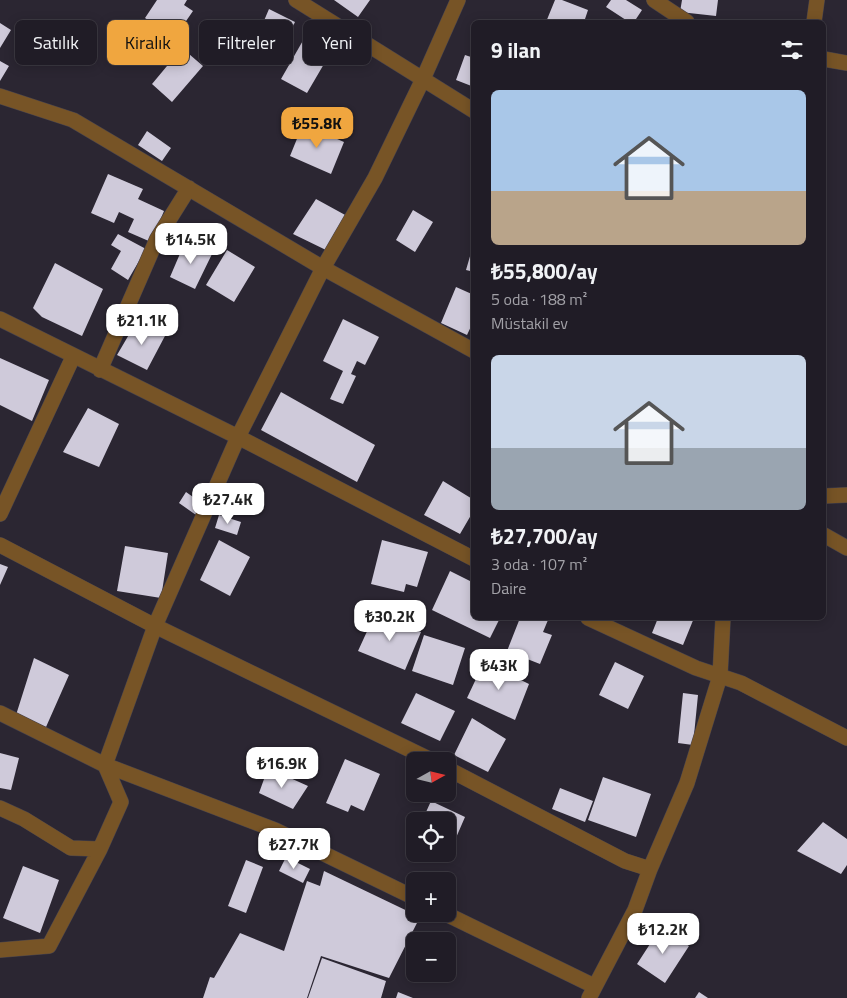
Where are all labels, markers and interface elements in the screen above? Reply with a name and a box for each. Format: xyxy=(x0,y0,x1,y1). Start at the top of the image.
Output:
chip: Satılık xyxy=(15,20,97,65)
chip: Kiralık xyxy=(107,20,189,65)
chip: Filtreler xyxy=(199,20,293,65)
chip: Yeni xyxy=(303,20,371,65)
text: 9 ilan xyxy=(491,34,541,66)
icon: filters xyxy=(778,36,806,64)
pin: ₺55.8K xyxy=(276,106,358,149)
text: ₺55.8K xyxy=(292,111,342,135)
icon: home xyxy=(604,123,694,213)
pin: ₺14.5K xyxy=(150,222,232,265)
text: ₺14.5K xyxy=(166,227,216,251)
text: ₺55,800/ay xyxy=(491,255,598,287)
text: 5 oda · 188 m² xyxy=(491,287,587,311)
pin: ₺21.1K xyxy=(101,304,183,346)
text: ₺21.1K xyxy=(117,308,167,332)
text: Müstakil ev xyxy=(491,311,568,335)
icon: home xyxy=(604,388,694,478)
pin: ₺27.4K xyxy=(187,482,269,525)
text: ₺27.4K xyxy=(203,487,253,511)
text: ₺27,700/ay xyxy=(491,520,598,552)
text: 3 oda · 107 m² xyxy=(491,552,587,576)
text: Daire xyxy=(491,576,526,600)
pin: ₺30.2K xyxy=(349,600,431,642)
text: ₺30.2K xyxy=(365,604,415,628)
pin: ₺43K xyxy=(469,648,529,691)
text: ₺43K xyxy=(481,653,517,677)
pin: ₺16.9K xyxy=(241,746,323,789)
text: ₺16.9K xyxy=(257,751,307,775)
north arrow xyxy=(406,752,456,802)
map controls xyxy=(406,752,456,982)
button: locate xyxy=(406,812,456,862)
pin: ₺27.7K xyxy=(253,828,335,870)
text: ₺27.7K xyxy=(269,832,319,856)
button: + xyxy=(406,872,456,922)
pin: ₺12.2K xyxy=(622,912,704,955)
text: ₺12.2K xyxy=(638,917,688,941)
button: − xyxy=(406,932,456,982)

